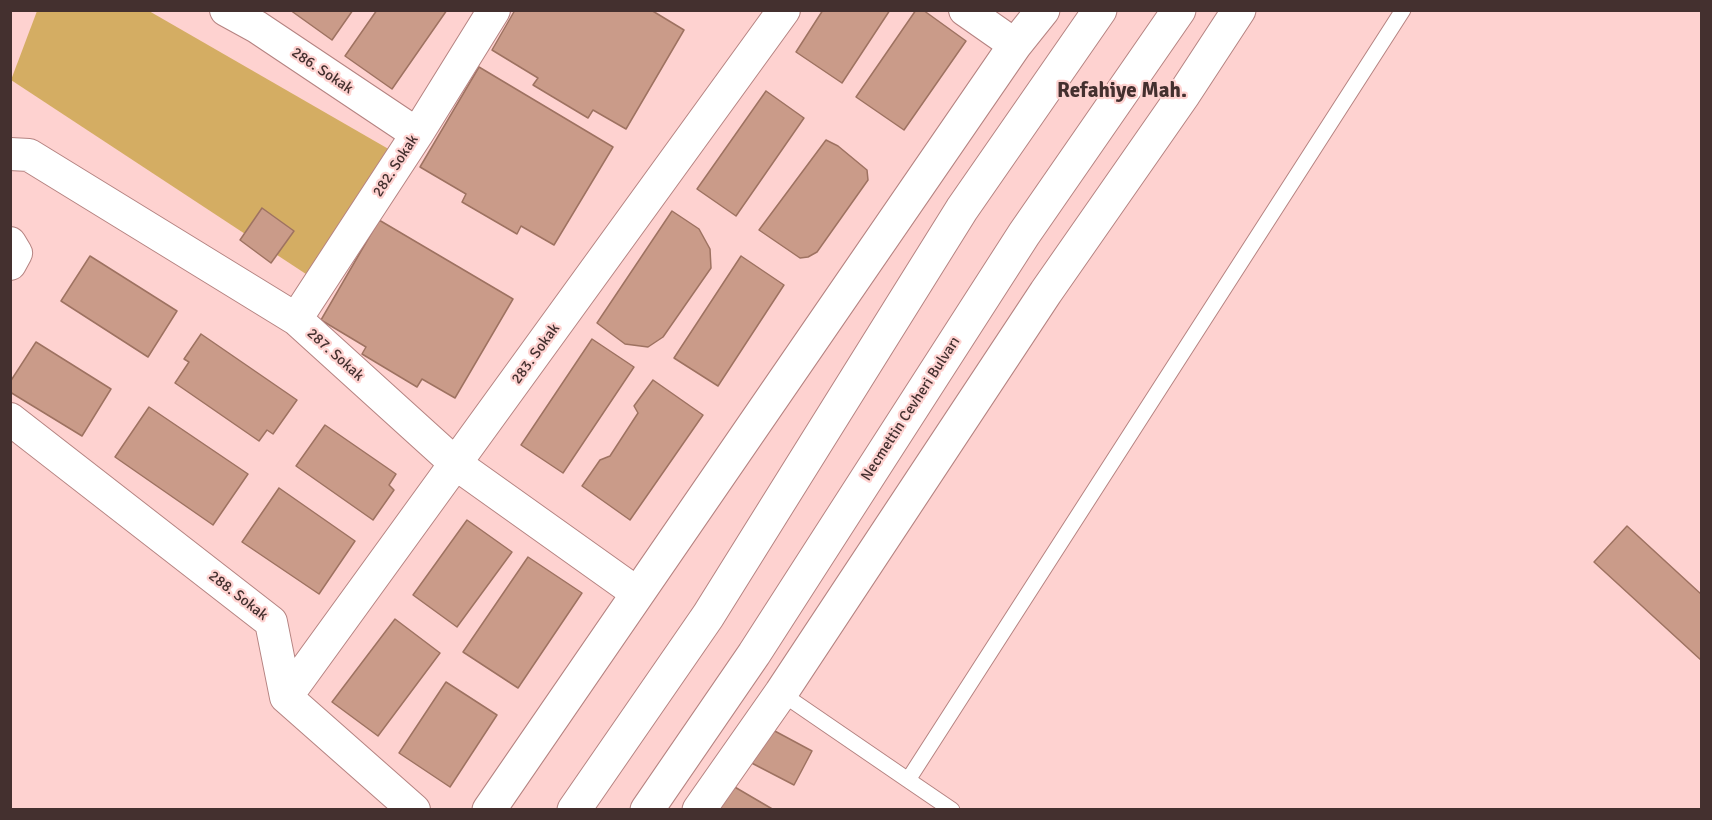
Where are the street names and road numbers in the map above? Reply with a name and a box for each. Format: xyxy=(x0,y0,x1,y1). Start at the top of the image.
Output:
street label: 286. Sokak xyxy=(288,44,356,98)
street label: 282. Sokak xyxy=(369,132,423,200)
street label: 283. Sokak xyxy=(508,320,564,388)
street label: 287. Sokak xyxy=(303,325,367,385)
street label: Necmettin Cevheri Bulvarı xyxy=(858,334,964,484)
street label: 288. Sokak xyxy=(205,567,271,625)

